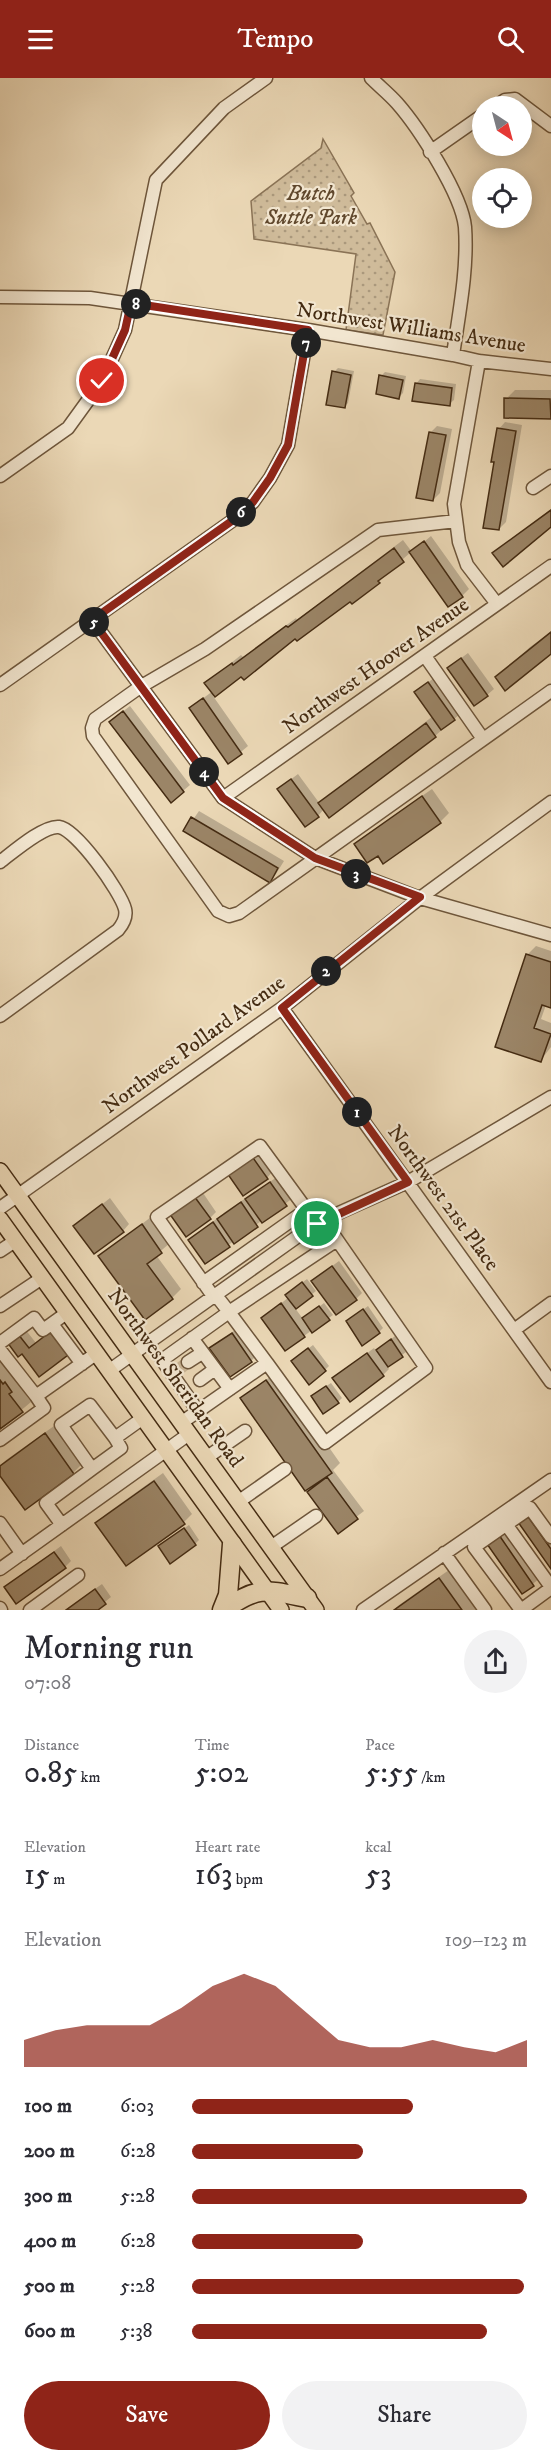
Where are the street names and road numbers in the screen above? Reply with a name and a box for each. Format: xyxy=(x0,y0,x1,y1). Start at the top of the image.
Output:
street label: Northwest Williams Avenue xyxy=(294,297,528,359)
street label: Northwest Hoover Avenue xyxy=(278,592,474,740)
street label: Northwest Pollard Avenue xyxy=(98,970,291,1120)
street label: Northwest 21st Place xyxy=(381,1120,505,1276)
street label: Northwest Sheridan Road xyxy=(101,1283,249,1473)

